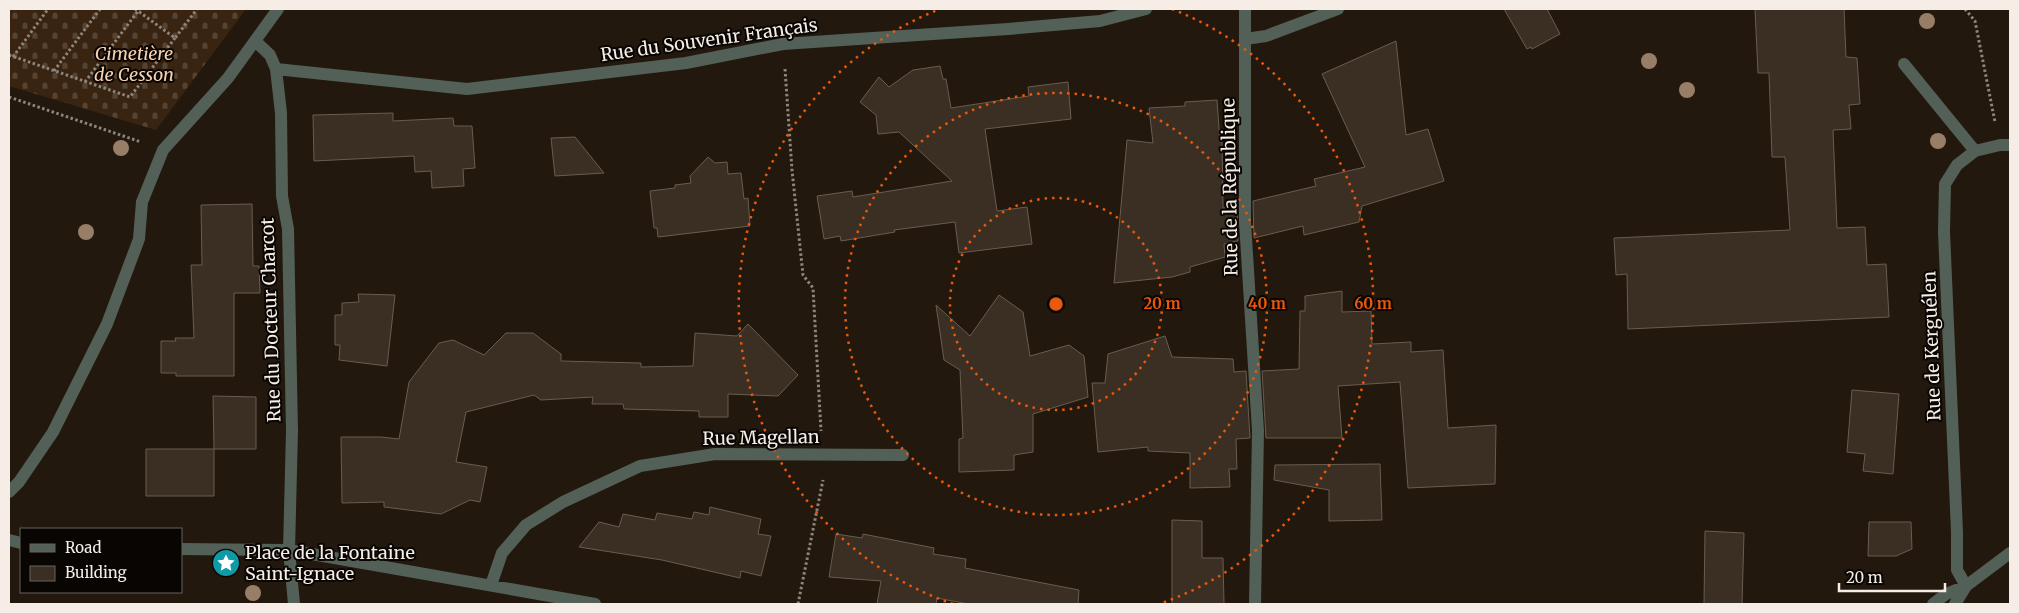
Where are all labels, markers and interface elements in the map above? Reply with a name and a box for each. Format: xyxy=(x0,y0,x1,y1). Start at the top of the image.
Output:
street label: Rue du Souvenir Français xyxy=(599,13,819,66)
park label: Cimetière de Cesson xyxy=(94,42,174,86)
street label: Rue de la République xyxy=(1216,98,1243,276)
street label: Rue du Docteur Charcot xyxy=(255,217,286,423)
street label: Rue de Kerguélen xyxy=(1917,271,1946,421)
text: 20 m xyxy=(1143,294,1181,313)
text: 40 m xyxy=(1248,294,1286,313)
text: 60 m xyxy=(1354,294,1392,313)
centre of rings xyxy=(1047,295,1065,313)
street label: Rue Magellan xyxy=(702,425,820,450)
legend xyxy=(20,528,182,593)
text: Road xyxy=(65,538,101,557)
place label: Place de la Fontaine Saint-Ignace xyxy=(245,541,415,585)
place icon: Place de la Fontaine Saint-Ignace xyxy=(211,548,241,578)
scale bar xyxy=(1839,560,1945,592)
text: Building xyxy=(65,563,127,582)
text: 20 m xyxy=(1846,568,1883,587)

